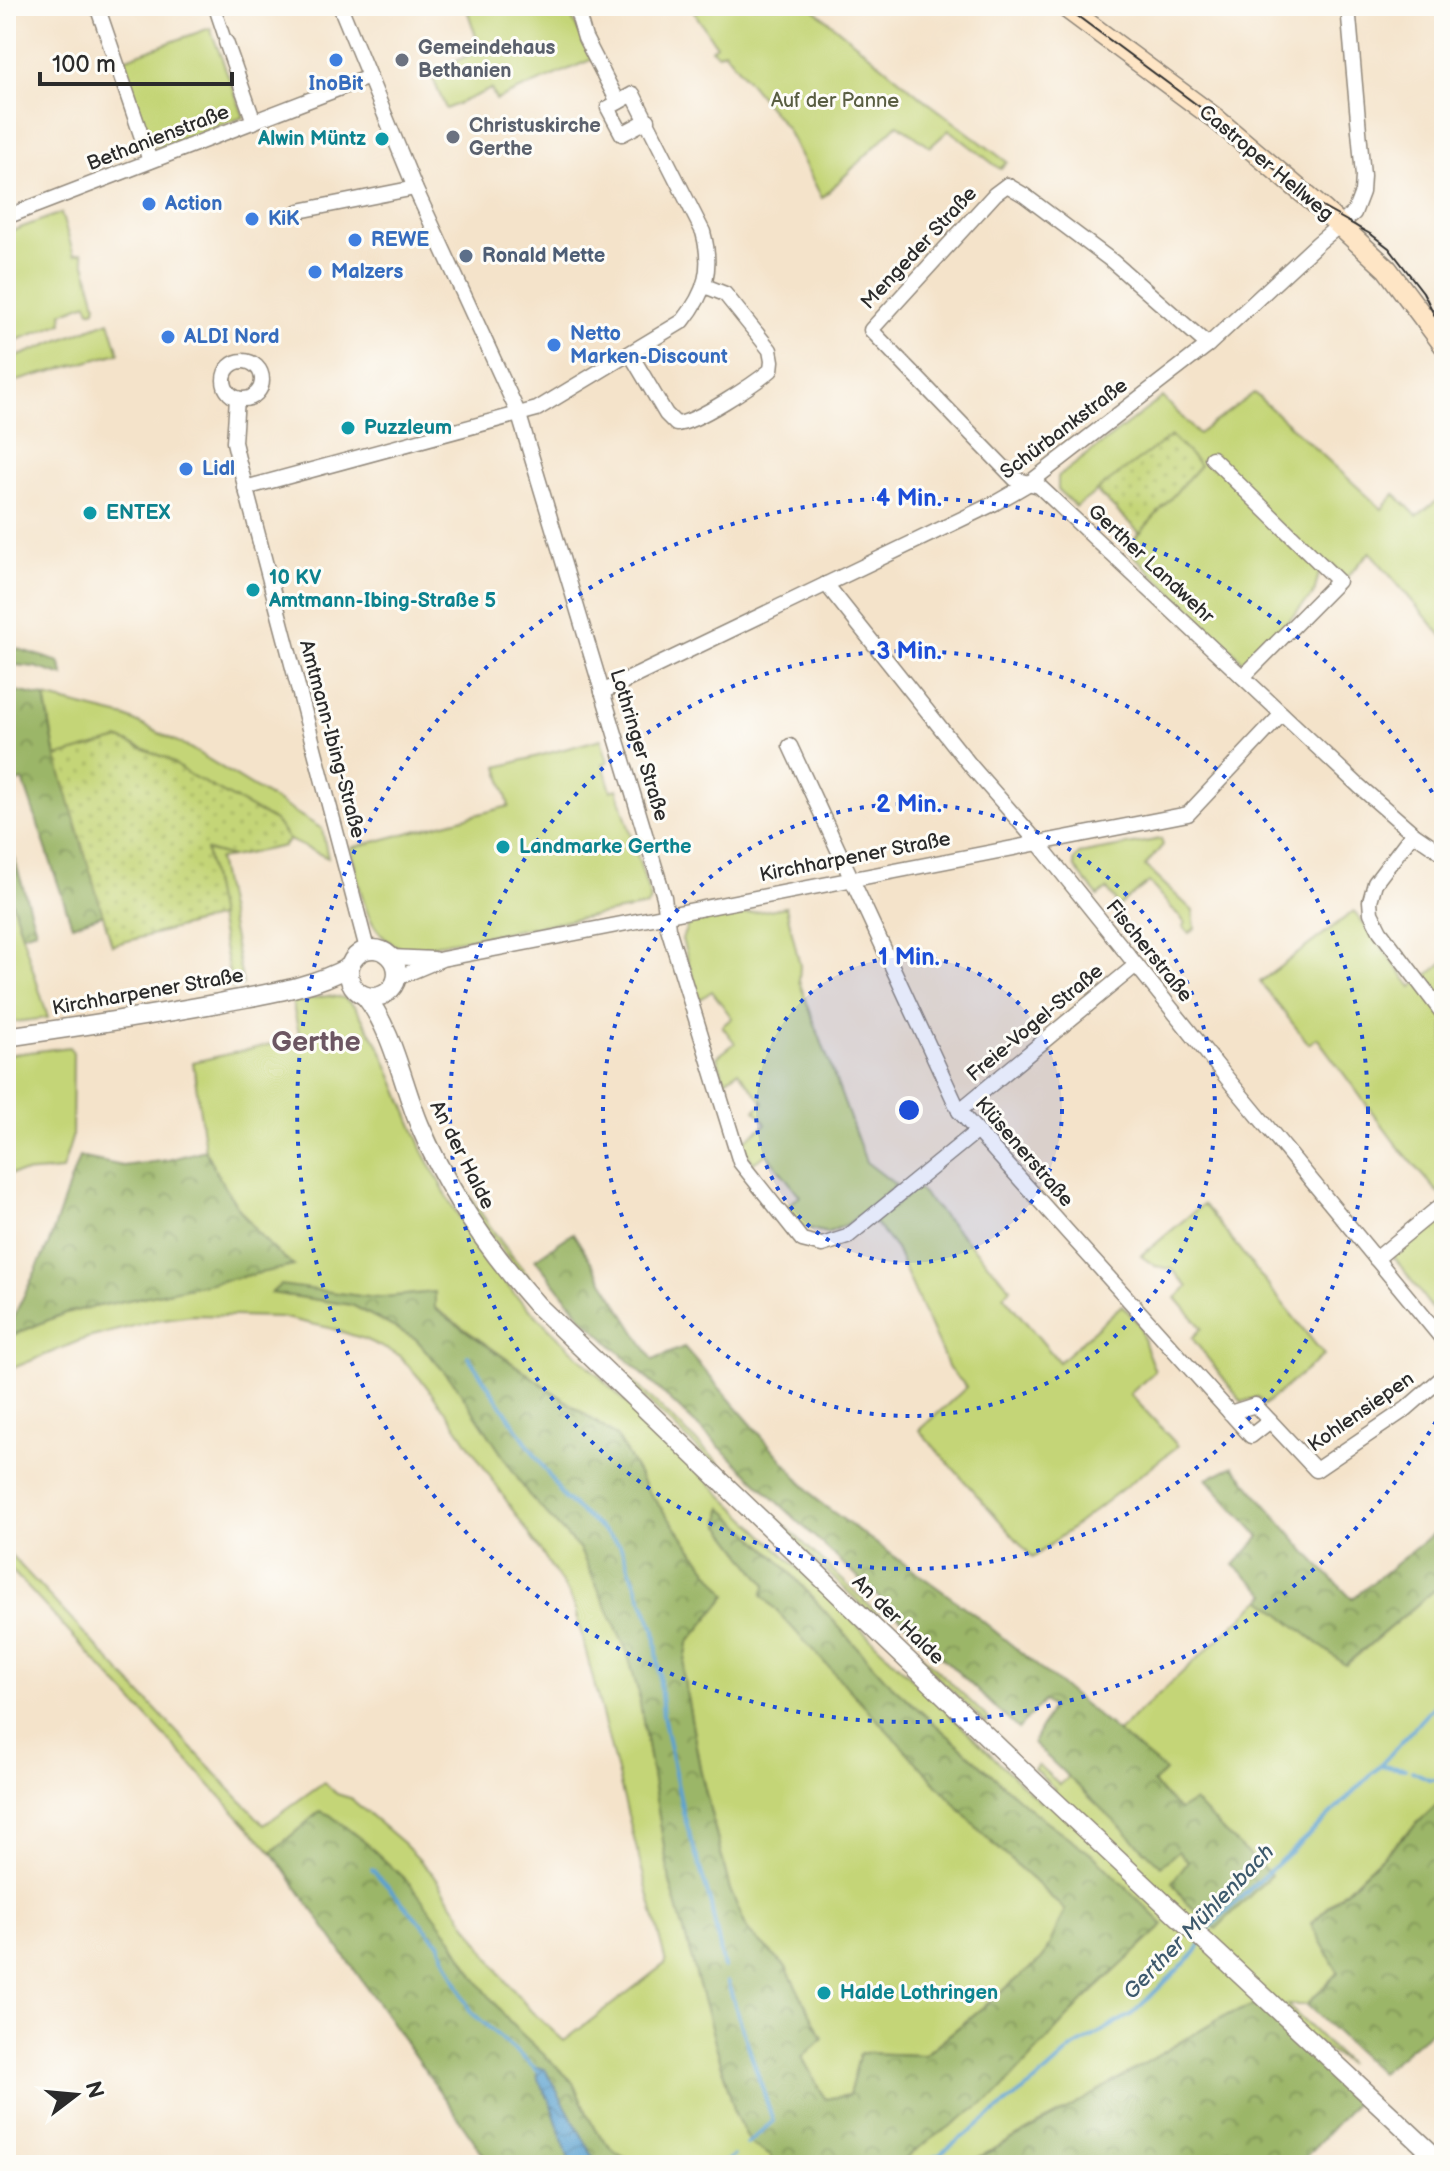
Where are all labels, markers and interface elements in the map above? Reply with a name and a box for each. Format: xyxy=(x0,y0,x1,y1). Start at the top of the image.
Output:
scale bar xyxy=(40,36,232,86)
place label: Gemeindehaus Bethanien xyxy=(418,36,556,83)
text: 100 m xyxy=(52,50,116,79)
marker: InoBit xyxy=(327,51,345,69)
marker: Gemeindehaus Bethanien xyxy=(393,51,411,69)
place label: InoBit xyxy=(308,72,364,96)
park label: Auf der Panne xyxy=(771,89,899,113)
street label: Bethanienstraße xyxy=(83,100,233,176)
street label: Castroper Hellweg xyxy=(1194,100,1338,226)
place label: Christuskirche Gerthe xyxy=(469,114,601,161)
place label: Alwin Müntz xyxy=(257,127,366,151)
marker: Christuskirche Gerthe xyxy=(444,128,462,146)
marker: Alwin Müntz xyxy=(373,130,391,148)
street label: Mengeder Straße xyxy=(856,182,982,314)
place label: Action xyxy=(164,192,222,216)
marker: Action xyxy=(140,195,158,213)
place label: KiK xyxy=(268,207,300,231)
marker: KiK xyxy=(243,210,261,228)
place label: REWE xyxy=(371,228,429,252)
marker: REWE xyxy=(346,231,364,249)
place label: Ronald Mette xyxy=(482,244,605,268)
marker: Ronald Mette xyxy=(457,247,475,265)
place label: Malzers xyxy=(331,260,404,284)
marker: Malzers xyxy=(306,263,324,281)
place label: Netto Marken-Discount xyxy=(570,322,728,369)
place label: ALDI Nord xyxy=(183,325,279,349)
marker: ALDI Nord xyxy=(159,328,177,346)
marker: Netto Marken-Discount xyxy=(545,336,563,354)
street label: Schürbankstraße xyxy=(996,373,1132,485)
place label: Puzzleum xyxy=(364,416,452,440)
marker: Puzzleum xyxy=(339,419,357,437)
place label: Lidl xyxy=(202,457,235,481)
marker: Lidl xyxy=(177,460,195,478)
text: 4 Min. xyxy=(876,484,942,513)
street label: Gerther Landwehr xyxy=(1083,499,1220,629)
place label: ENTEX xyxy=(106,501,170,525)
marker: ENTEX xyxy=(81,504,99,522)
place label: 10 KV Amtmann-Ibing-Straße 5 xyxy=(268,566,496,613)
marker: 10 KV Amtmann-Ibing-Straße 5 xyxy=(244,581,262,599)
street label: Amtmann-Ibing-Straße xyxy=(294,637,370,841)
text: 3 Min. xyxy=(876,637,942,666)
street label: Lothringer Straße xyxy=(605,666,674,824)
text: 2 Min. xyxy=(876,790,942,819)
street label: Kirchharpener Straße xyxy=(758,827,953,887)
place label: Landmarke Gerthe xyxy=(519,835,692,859)
marker: Landmarke Gerthe xyxy=(494,838,512,856)
street label: Fischerstraße xyxy=(1101,895,1198,1007)
text: 1 Min. xyxy=(878,943,940,972)
street label: Freie-Vogel-Straße xyxy=(962,959,1108,1087)
street label: Kirchharpener Straße xyxy=(50,963,246,1021)
district label: Gerthe xyxy=(271,1026,361,1059)
street label: Klüsenerstraße xyxy=(970,1092,1078,1212)
centre of rings xyxy=(895,1096,923,1124)
street label: An der Halde xyxy=(424,1097,500,1213)
street label: Kohlensiepen xyxy=(1303,1367,1419,1457)
street label: An der Halde xyxy=(847,1570,949,1670)
water label: Gerther Mühlenbach xyxy=(1118,1839,1280,2005)
place label: Halde Lothringen xyxy=(840,1981,998,2005)
marker: Halde Lothringen xyxy=(815,1984,833,2002)
north arrow xyxy=(36,2055,116,2135)
text: N xyxy=(79,2078,109,2102)

